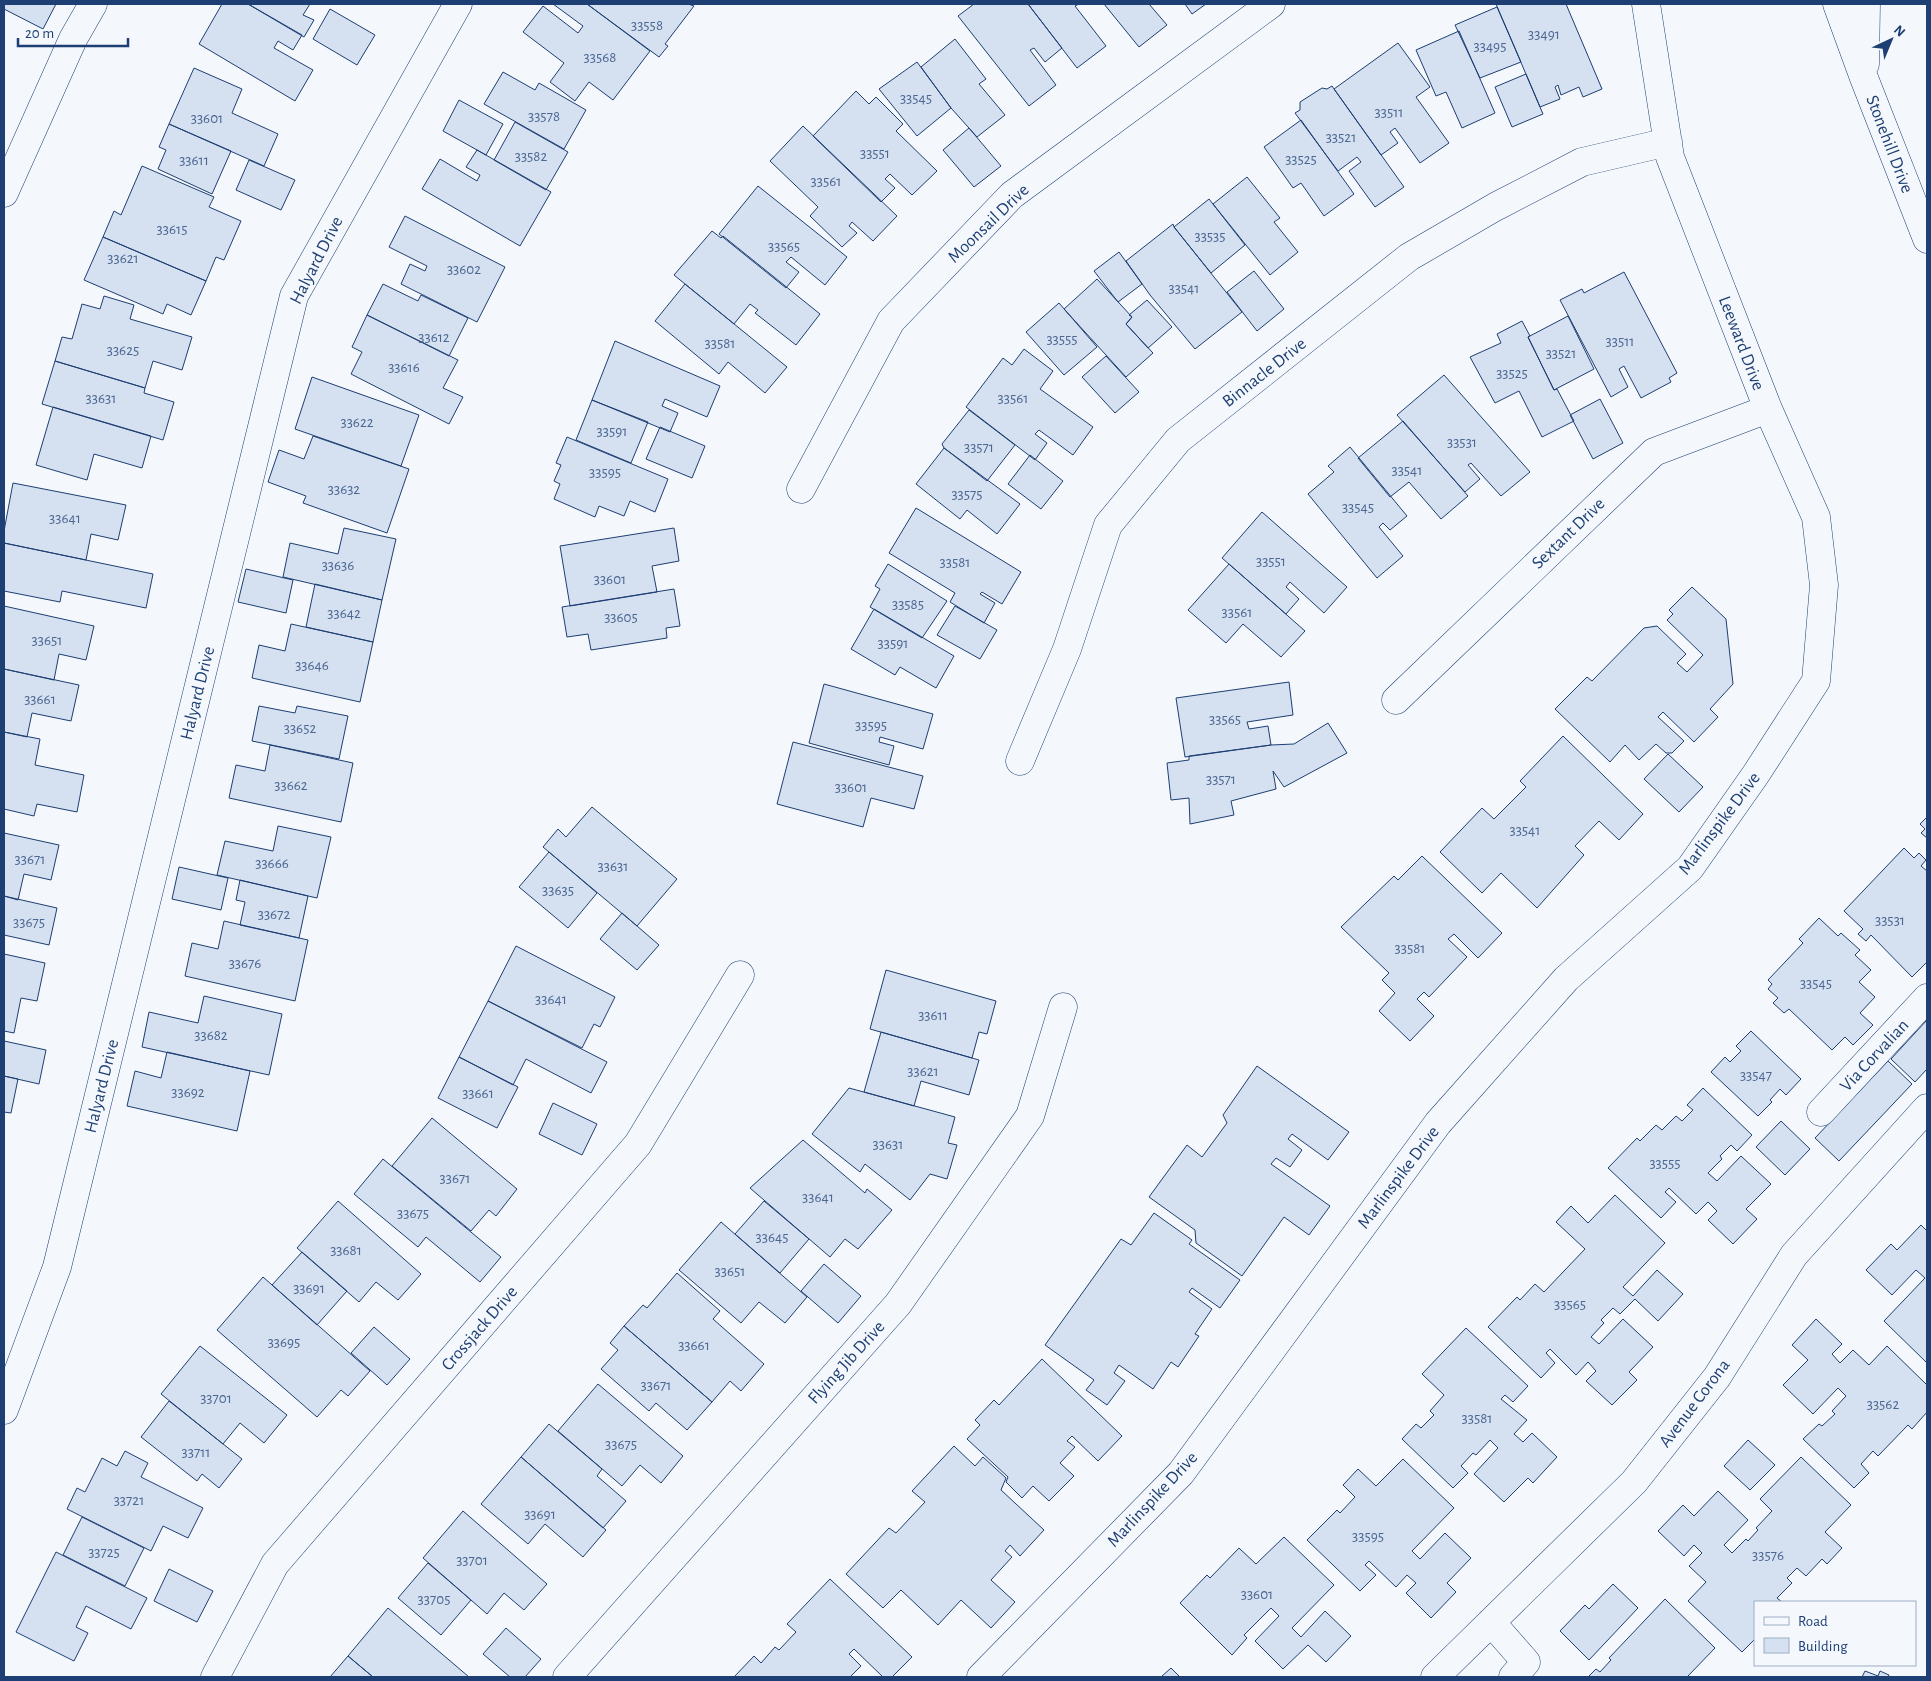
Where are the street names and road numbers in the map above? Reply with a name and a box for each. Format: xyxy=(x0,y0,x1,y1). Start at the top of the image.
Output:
street label: Stonehill Drive xyxy=(1862,93,1916,196)
street label: Moonsail Drive xyxy=(945,181,1033,267)
street label: Halyard Drive xyxy=(287,214,347,307)
street label: Leeward Drive xyxy=(1715,294,1767,393)
street label: Binnacle Drive xyxy=(1219,335,1310,411)
street label: Sextant Drive xyxy=(1529,495,1609,573)
street label: Halyard Drive xyxy=(178,645,218,742)
street label: Marlinspike Drive xyxy=(1676,769,1764,878)
street label: Via Corvalian xyxy=(1837,1016,1912,1095)
street label: Halyard Drive xyxy=(82,1038,122,1135)
street label: Marlinspike Drive xyxy=(1355,1123,1443,1232)
street label: Crossjack Drive xyxy=(438,1283,521,1374)
street label: Flying Jib Drive xyxy=(805,1318,889,1408)
street label: Avenue Corona xyxy=(1656,1356,1734,1451)
street label: Marlinspike Drive xyxy=(1104,1449,1201,1551)

